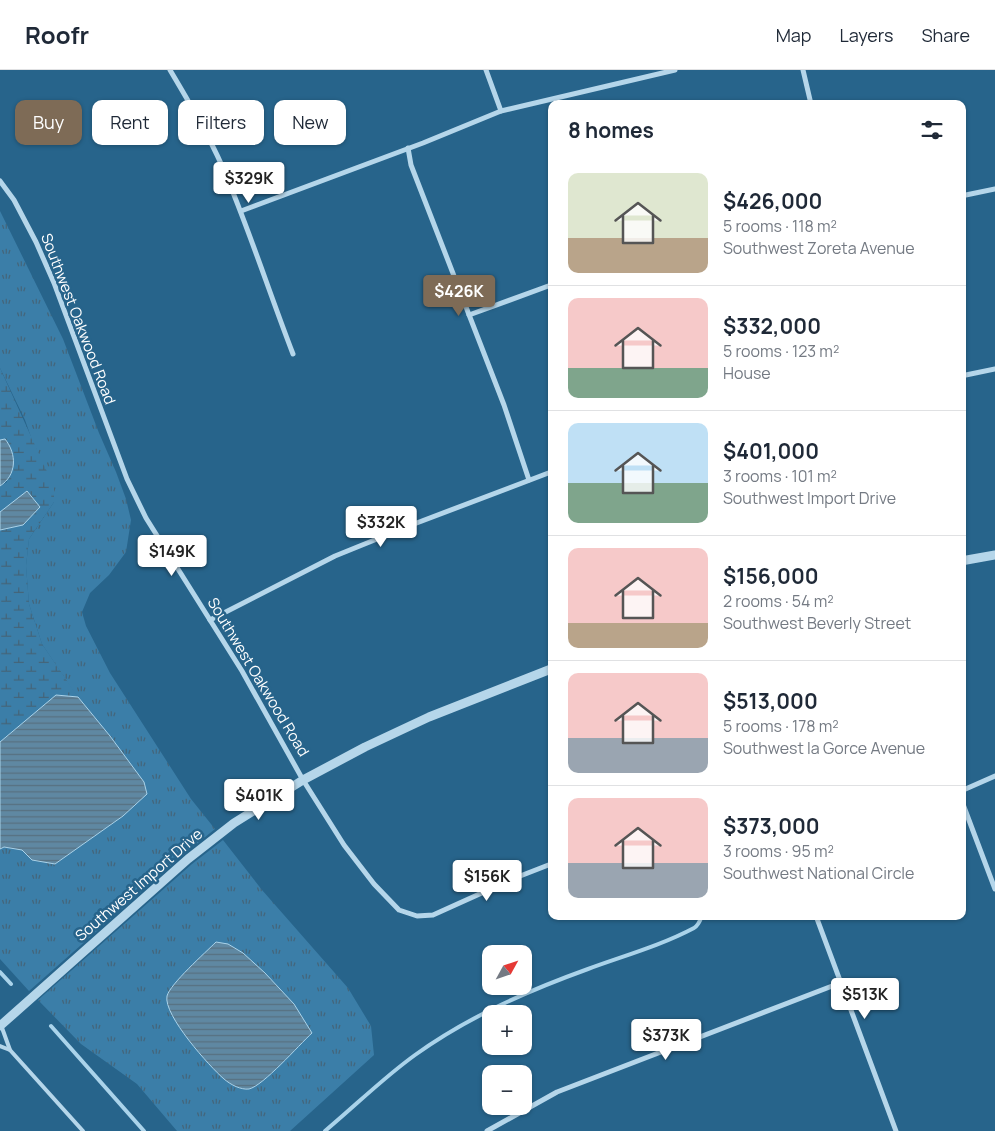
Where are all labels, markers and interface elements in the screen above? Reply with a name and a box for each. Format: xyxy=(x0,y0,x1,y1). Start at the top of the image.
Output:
text: Roofr xyxy=(25,18,89,51)
text: Map xyxy=(776,23,811,47)
text: Layers xyxy=(839,23,893,47)
text: Share xyxy=(921,23,970,47)
chip: Buy xyxy=(15,100,82,145)
chip: Rent xyxy=(92,100,168,145)
chip: Filters xyxy=(178,100,264,145)
chip: New xyxy=(274,100,346,145)
text: 8 homes xyxy=(568,116,654,144)
icon: filters xyxy=(918,116,946,144)
pin: $329K xyxy=(214,162,284,204)
text: $329K xyxy=(224,167,274,189)
text: $426,000 xyxy=(723,187,822,215)
icon: home xyxy=(608,193,668,253)
text: 5 rooms · 118 m² xyxy=(723,215,837,237)
street label: Southwest Oakwood Road xyxy=(36,230,121,407)
text: Southwest Zoreta Avenue xyxy=(723,237,915,259)
pin: $426K xyxy=(424,274,494,317)
text: $426K xyxy=(434,280,484,302)
text: $332,000 xyxy=(723,312,821,340)
icon: home xyxy=(608,318,668,378)
text: 5 rooms · 123 m² xyxy=(723,340,839,362)
text: House xyxy=(723,362,771,384)
text: $401,000 xyxy=(723,437,819,465)
icon: home xyxy=(608,443,668,503)
text: 3 rooms · 101 m² xyxy=(723,465,837,487)
text: Southwest Import Drive xyxy=(723,487,896,509)
pin: $332K xyxy=(346,506,416,548)
text: $332K xyxy=(357,511,405,533)
pin: $149K xyxy=(137,534,207,577)
text: $149K xyxy=(149,540,195,562)
text: $156,000 xyxy=(723,562,819,590)
icon: home xyxy=(608,568,668,628)
text: 2 rooms · 54 m² xyxy=(723,590,834,612)
street label: Southwest Oakwood Road xyxy=(203,593,314,760)
text: Southwest Beverly Street xyxy=(723,612,911,634)
text: $513,000 xyxy=(723,687,818,715)
icon: home xyxy=(608,693,668,753)
text: 5 rooms · 178 m² xyxy=(723,715,839,737)
text: Southwest la Gorce Avenue xyxy=(723,737,925,759)
pin: $401K xyxy=(224,778,294,821)
text: $401K xyxy=(235,784,283,806)
text: $373,000 xyxy=(723,812,820,840)
icon: home xyxy=(608,818,668,878)
street label: Southwest Import Drive xyxy=(71,823,207,946)
text: 3 rooms · 95 m² xyxy=(723,840,834,862)
pin: $156K xyxy=(452,860,522,902)
text: Southwest National Circle xyxy=(723,862,914,884)
text: $156K xyxy=(464,865,510,887)
north arrow xyxy=(482,945,532,995)
map controls xyxy=(482,945,532,1115)
pin: $513K xyxy=(830,978,900,1020)
text: $513K xyxy=(842,983,888,1005)
button: + xyxy=(482,1005,532,1055)
pin: $373K xyxy=(631,1018,701,1061)
text: $373K xyxy=(642,1024,690,1046)
button: − xyxy=(482,1065,532,1115)

